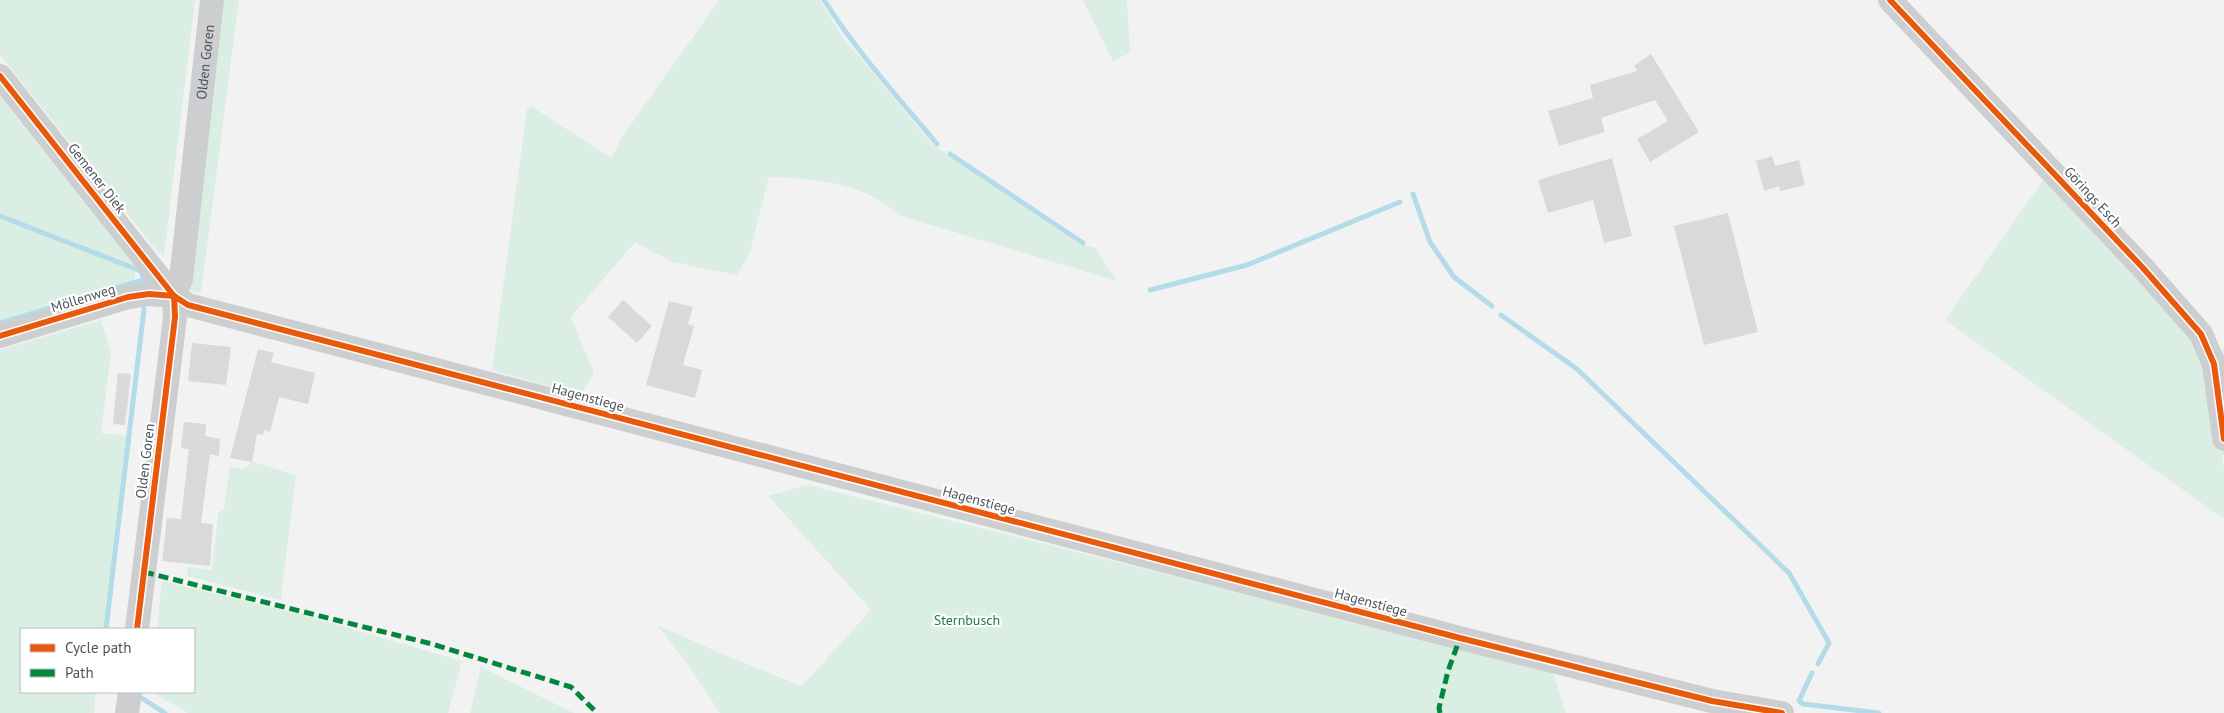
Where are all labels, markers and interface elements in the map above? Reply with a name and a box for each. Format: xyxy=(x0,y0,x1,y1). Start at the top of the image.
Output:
street label: Olden Goren xyxy=(192,24,218,101)
street label: Gemener Diek xyxy=(64,139,130,217)
street label: Görings Esch xyxy=(2060,163,2126,231)
street label: Möllenweg xyxy=(49,280,117,316)
street label: Hagenstiege xyxy=(550,379,626,415)
street label: Olden Goren xyxy=(131,423,159,499)
street label: Hagenstiege xyxy=(941,482,1017,518)
street label: Hagenstiege xyxy=(1333,584,1409,620)
park label: Sternbusch xyxy=(934,611,1000,629)
legend xyxy=(20,628,195,693)
text: Cycle path xyxy=(65,638,131,657)
text: Path xyxy=(65,663,94,682)

